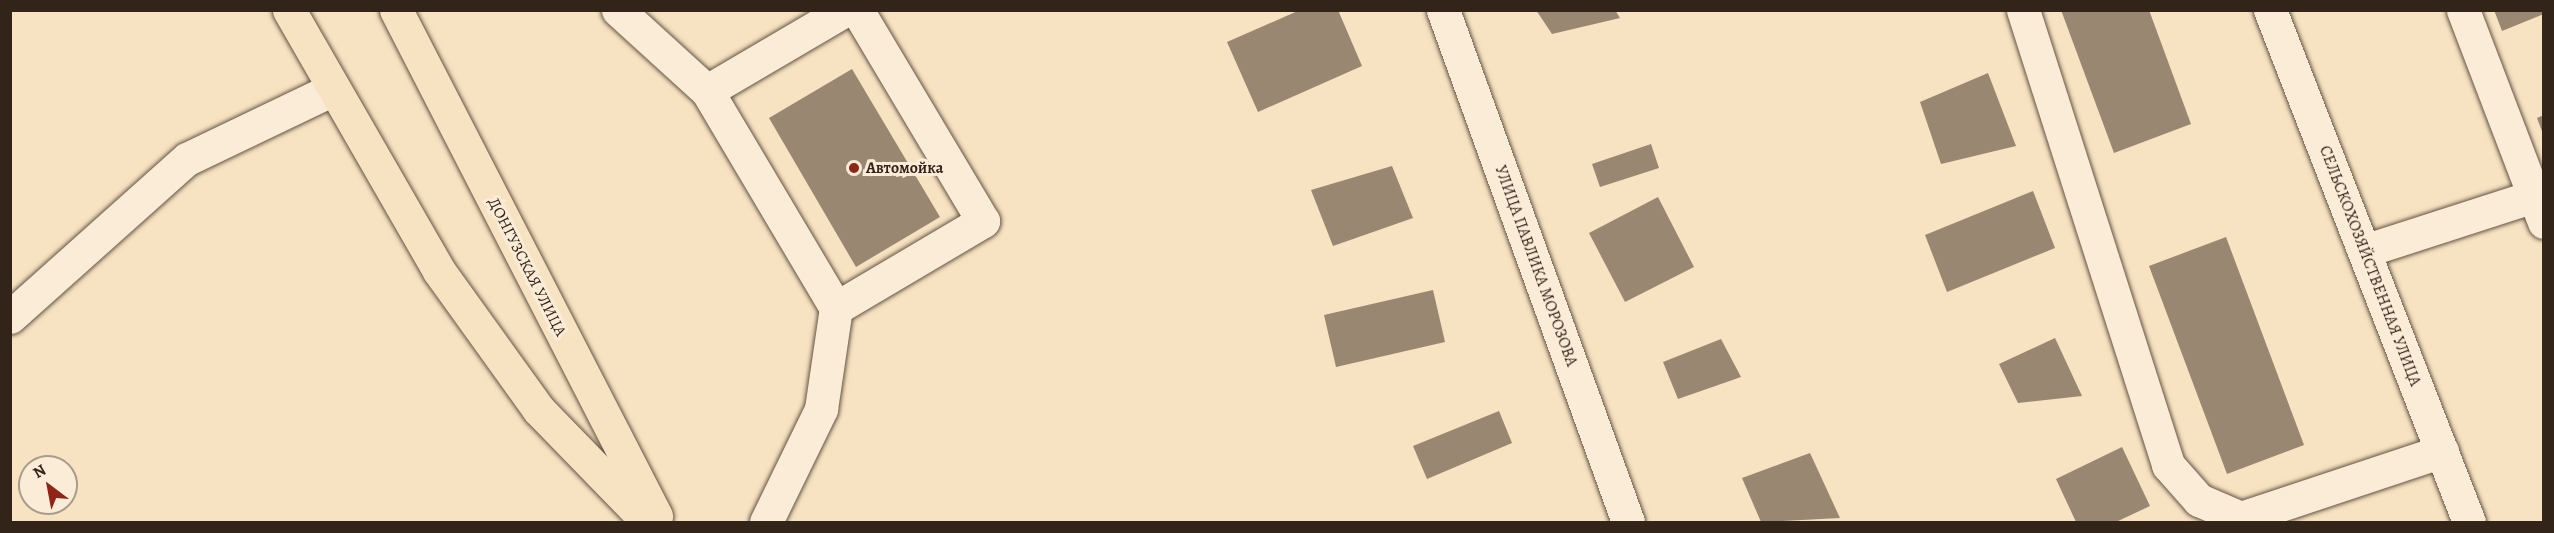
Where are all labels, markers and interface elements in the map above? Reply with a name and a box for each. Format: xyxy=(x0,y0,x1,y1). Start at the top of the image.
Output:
street label: СЕЛЬСКОХОЗЯЙСТВЕННАЯ УЛИЦА xyxy=(2315,143,2425,389)
place label: Автомойка xyxy=(866,158,943,178)
marker: Автомойка xyxy=(847,161,861,175)
street label: УЛИЦА ПАВЛИКА МОРОЗОВА xyxy=(1491,163,1581,369)
street label: ДОНГУЗСКАЯ УЛИЦА xyxy=(484,195,570,339)
north arrow xyxy=(18,455,78,515)
text: N xyxy=(29,459,50,484)

